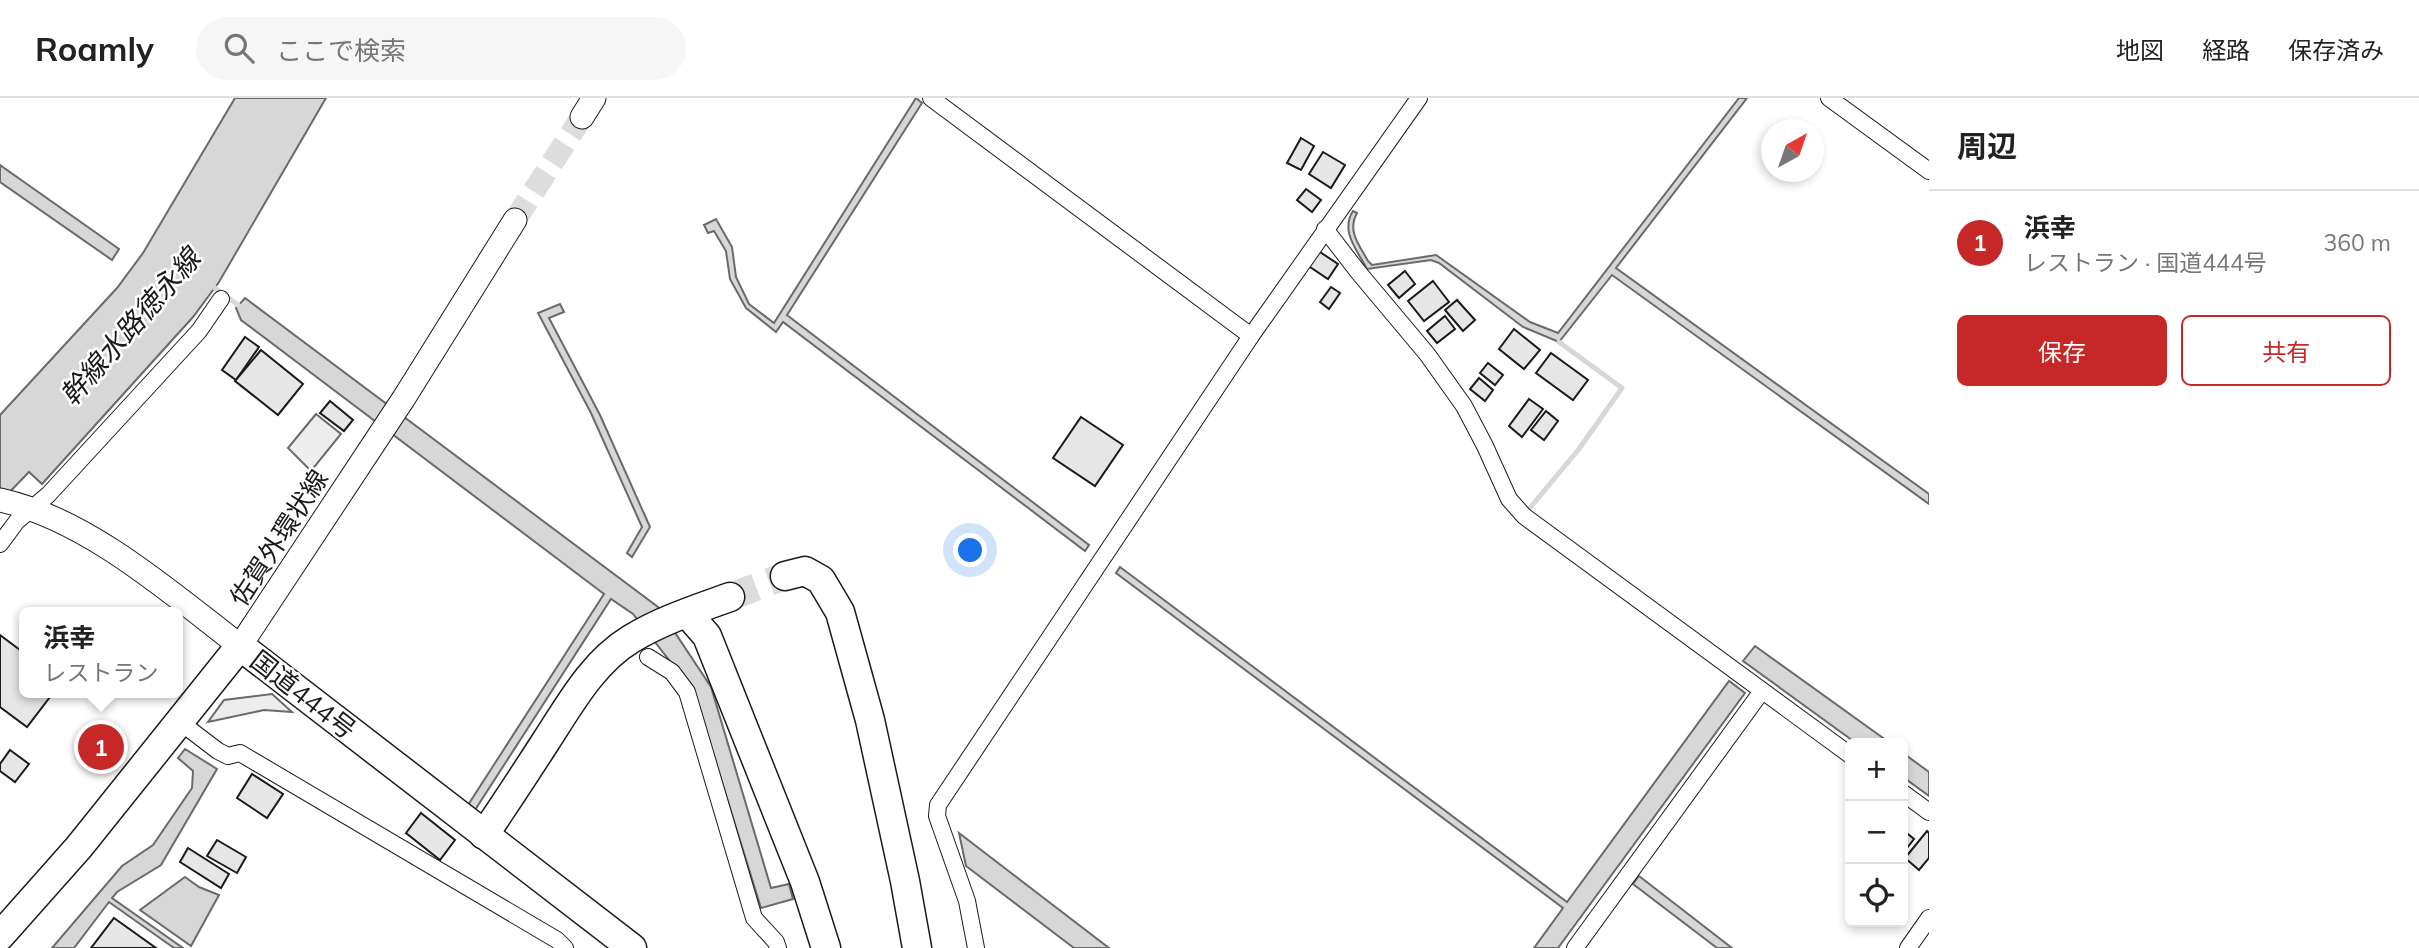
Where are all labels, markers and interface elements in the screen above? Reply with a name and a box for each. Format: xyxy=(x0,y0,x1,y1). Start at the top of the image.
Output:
search box xyxy=(196,17,686,80)
text: Roamly xyxy=(35,28,154,69)
icon: search xyxy=(220,29,258,67)
text: ここで検索 xyxy=(276,34,406,67)
text: 地図 xyxy=(2116,35,2164,65)
text: 経路 xyxy=(2202,35,2250,65)
text: 保存済み xyxy=(2288,35,2384,65)
north arrow xyxy=(1761,119,1824,182)
text: 周辺 xyxy=(1957,127,2017,165)
text: 浜幸 xyxy=(2024,211,2076,244)
text: 1 xyxy=(1973,228,1987,257)
text: 360 m xyxy=(2323,228,2391,257)
water label: 幹線水路徳永線 xyxy=(52,239,209,412)
text: レストラン · 国道444号 xyxy=(2024,248,2267,277)
button: 保存 xyxy=(1957,315,2167,386)
button: 共有 xyxy=(2181,315,2391,386)
street label: 佐賀外環状線 xyxy=(222,463,335,612)
your location xyxy=(953,533,987,567)
popup xyxy=(19,607,183,698)
text: 浜幸 xyxy=(44,621,96,654)
street label: 国道444号 xyxy=(244,643,363,746)
text: レストラン xyxy=(44,658,159,687)
pin: 1 xyxy=(78,721,124,773)
map controls xyxy=(1845,738,1908,927)
button: + xyxy=(1845,738,1908,801)
button: − xyxy=(1845,801,1908,864)
button: locate xyxy=(1845,864,1908,927)

